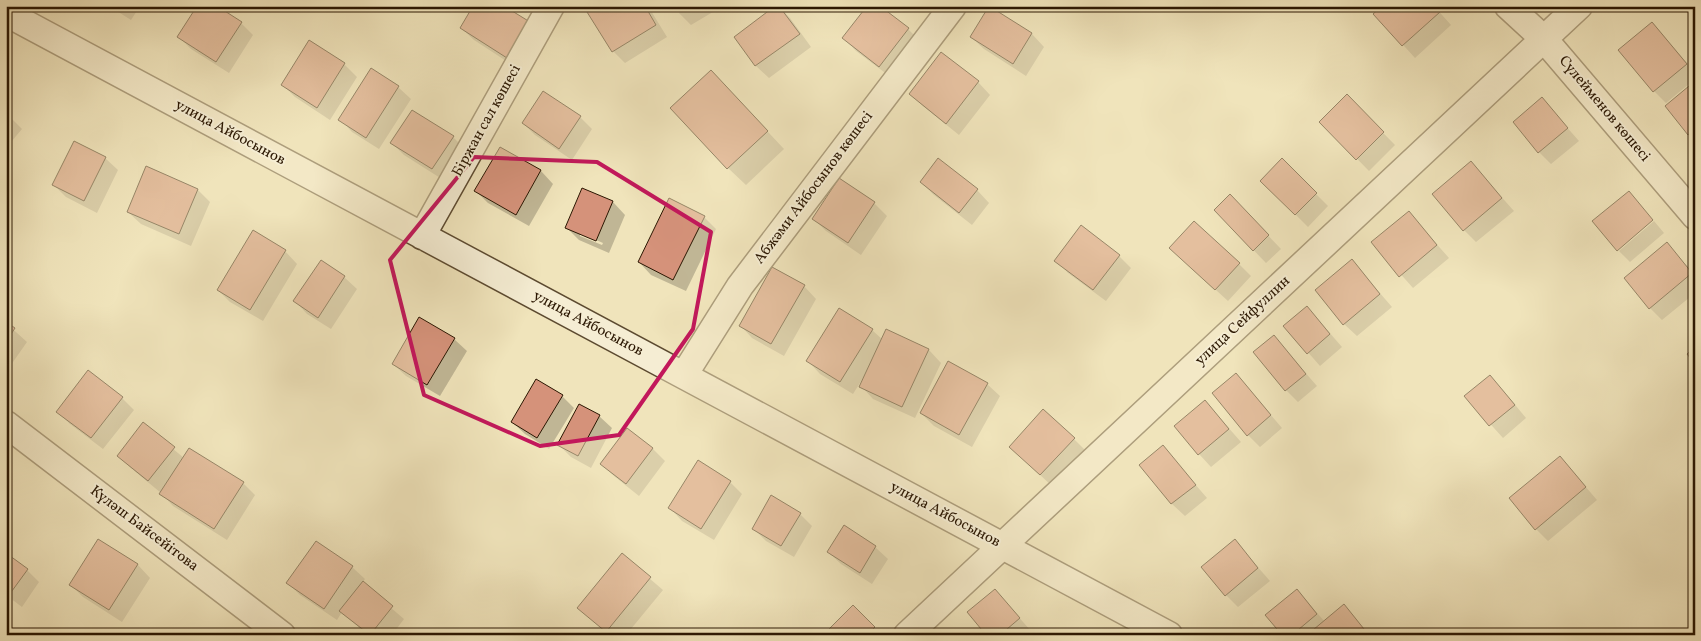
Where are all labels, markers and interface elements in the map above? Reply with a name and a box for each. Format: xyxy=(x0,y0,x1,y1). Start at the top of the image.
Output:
street label: Сүлейменов көшесі xyxy=(1553,51,1655,167)
street label: Біржан сал көшесі xyxy=(447,61,527,181)
street label: улица Айбосынов xyxy=(171,95,289,171)
street label: Абжәми Айбосынов көшесі xyxy=(750,107,878,269)
street label: улица Сейфуллин xyxy=(1191,271,1295,371)
street label: улица Айбосынов xyxy=(529,286,647,362)
street label: улица Айбосынов xyxy=(886,477,1004,553)
street label: Күләш Байсейітова xyxy=(85,481,203,577)

